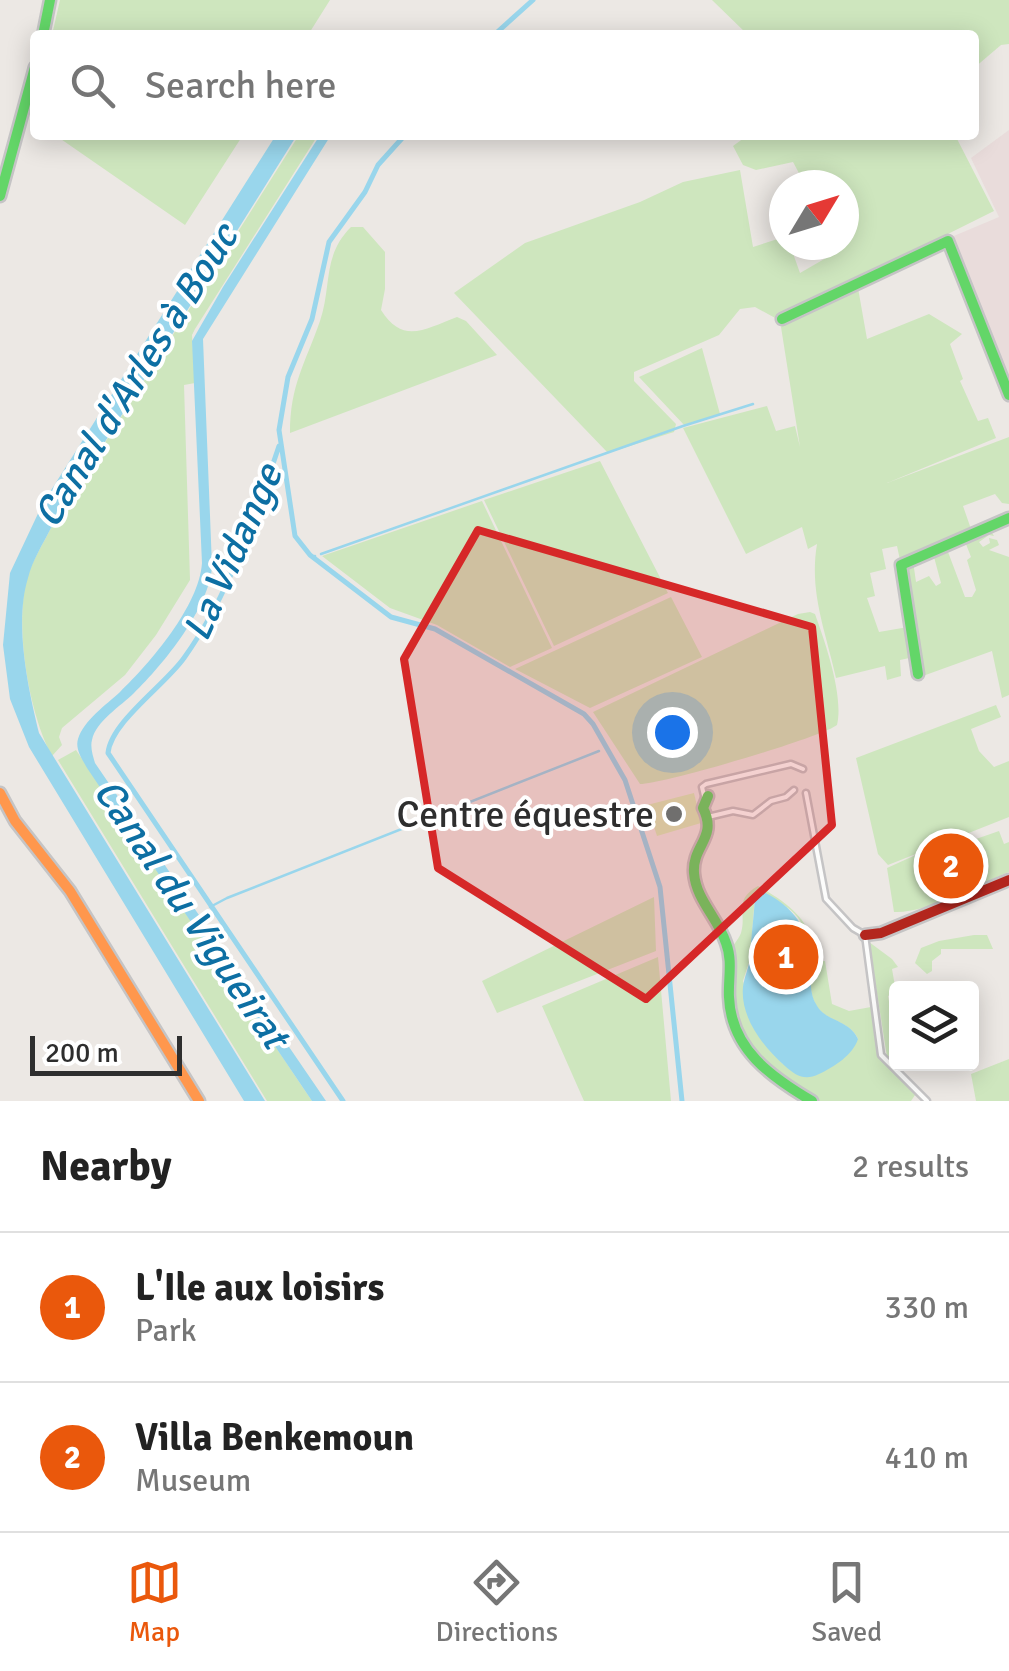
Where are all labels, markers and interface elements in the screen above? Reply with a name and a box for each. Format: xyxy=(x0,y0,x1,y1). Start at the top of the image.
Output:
search box xyxy=(30,30,979,140)
icon: search xyxy=(65,58,120,113)
text: Search here xyxy=(145,62,337,109)
north arrow xyxy=(769,170,859,260)
water label: Canal d'Arles à Bouc xyxy=(22,212,251,536)
water label: La Vidange xyxy=(172,455,295,648)
your location xyxy=(647,707,698,758)
water label: Canal du Vigueirat xyxy=(82,769,302,1061)
place label: Centre équestre xyxy=(397,791,654,838)
marker: Centre équestre xyxy=(663,803,685,825)
pin: 2 xyxy=(918,828,984,904)
pin: 1 xyxy=(754,920,818,994)
map controls xyxy=(889,981,979,1071)
button: layers xyxy=(889,981,979,1071)
scale bar xyxy=(30,1031,182,1076)
text: 200 m xyxy=(45,1036,119,1070)
text: Nearby xyxy=(40,1141,172,1192)
text: 2 results xyxy=(852,1147,969,1186)
text: L'Ile aux loisirs xyxy=(135,1264,384,1311)
text: 1 xyxy=(64,1288,81,1327)
text: 330 m xyxy=(885,1288,969,1327)
text: Park xyxy=(135,1311,197,1350)
text: Villa Benkemoun xyxy=(135,1414,414,1461)
text: 2 xyxy=(64,1438,81,1477)
text: 410 m xyxy=(885,1438,969,1477)
text: Museum xyxy=(135,1461,251,1500)
tab: Map xyxy=(127,1555,182,1649)
tab: Directions xyxy=(436,1555,558,1649)
tab: Saved xyxy=(812,1555,882,1649)

